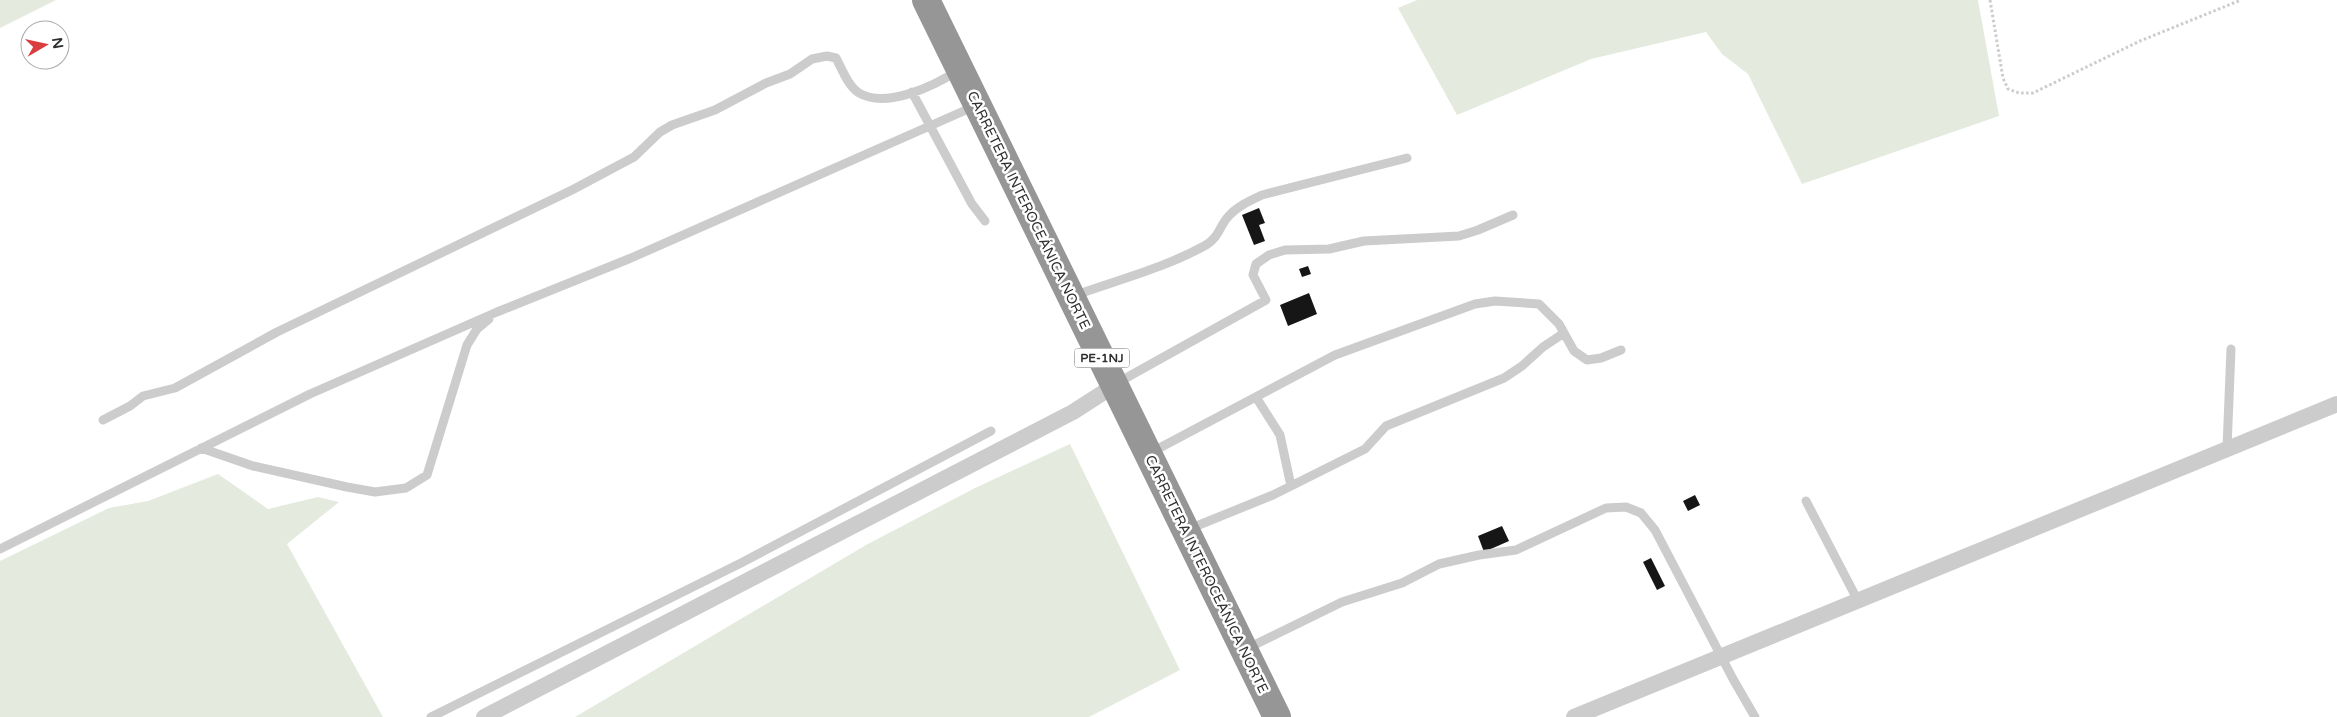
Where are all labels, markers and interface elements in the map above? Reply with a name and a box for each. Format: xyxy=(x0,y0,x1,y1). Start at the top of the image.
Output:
north arrow xyxy=(20,20,70,70)
text: N xyxy=(48,36,67,50)
street label: CARRETERA INTEROCEÁNICA NORTE xyxy=(963,88,1094,332)
road number: PE-1NJ xyxy=(1074,348,1130,368)
street label: CARRETERA INTEROCEÁNICA NORTE xyxy=(1141,452,1272,696)

